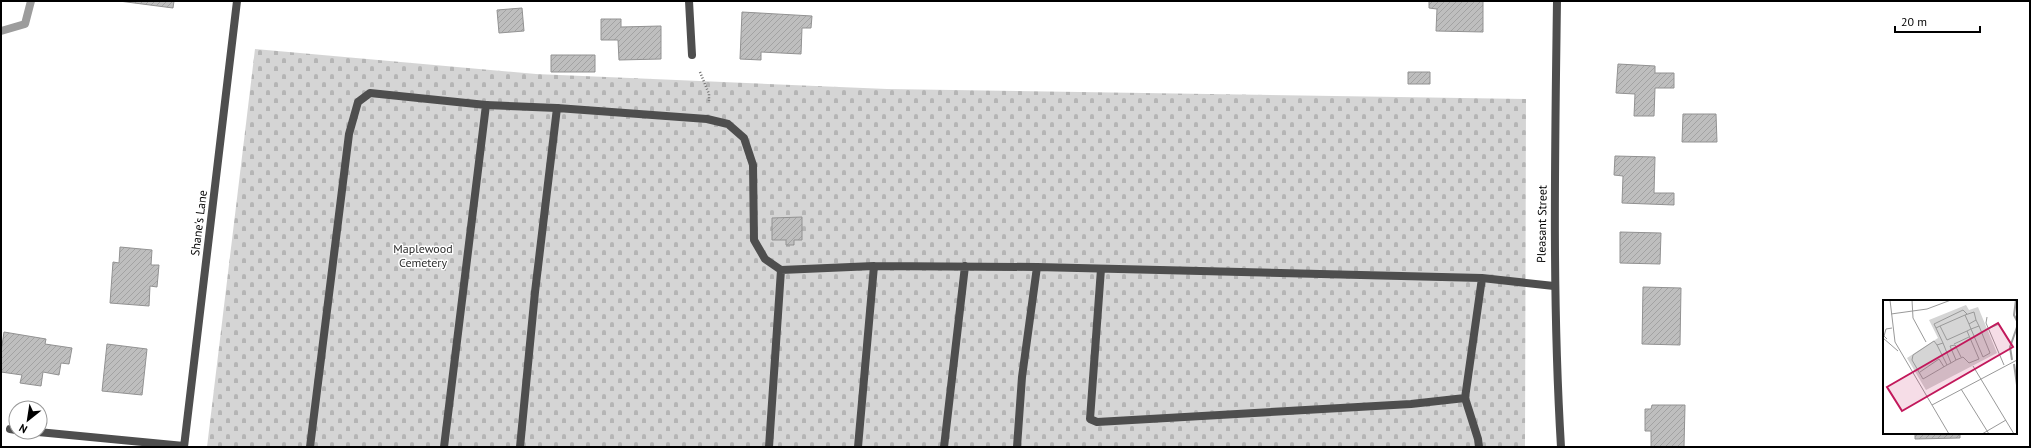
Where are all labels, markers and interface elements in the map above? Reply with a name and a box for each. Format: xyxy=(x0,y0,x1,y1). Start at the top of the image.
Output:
scale bar xyxy=(1895,8,1980,34)
text: 20 m xyxy=(1901,14,1927,29)
street label: Pleasant Street xyxy=(1533,185,1550,263)
street label: Shane's Lane xyxy=(187,189,210,257)
park label: Maplewood Cemetery xyxy=(393,241,453,270)
inset map xyxy=(1883,300,2017,434)
north arrow xyxy=(8,400,48,440)
text: N xyxy=(16,421,30,437)

